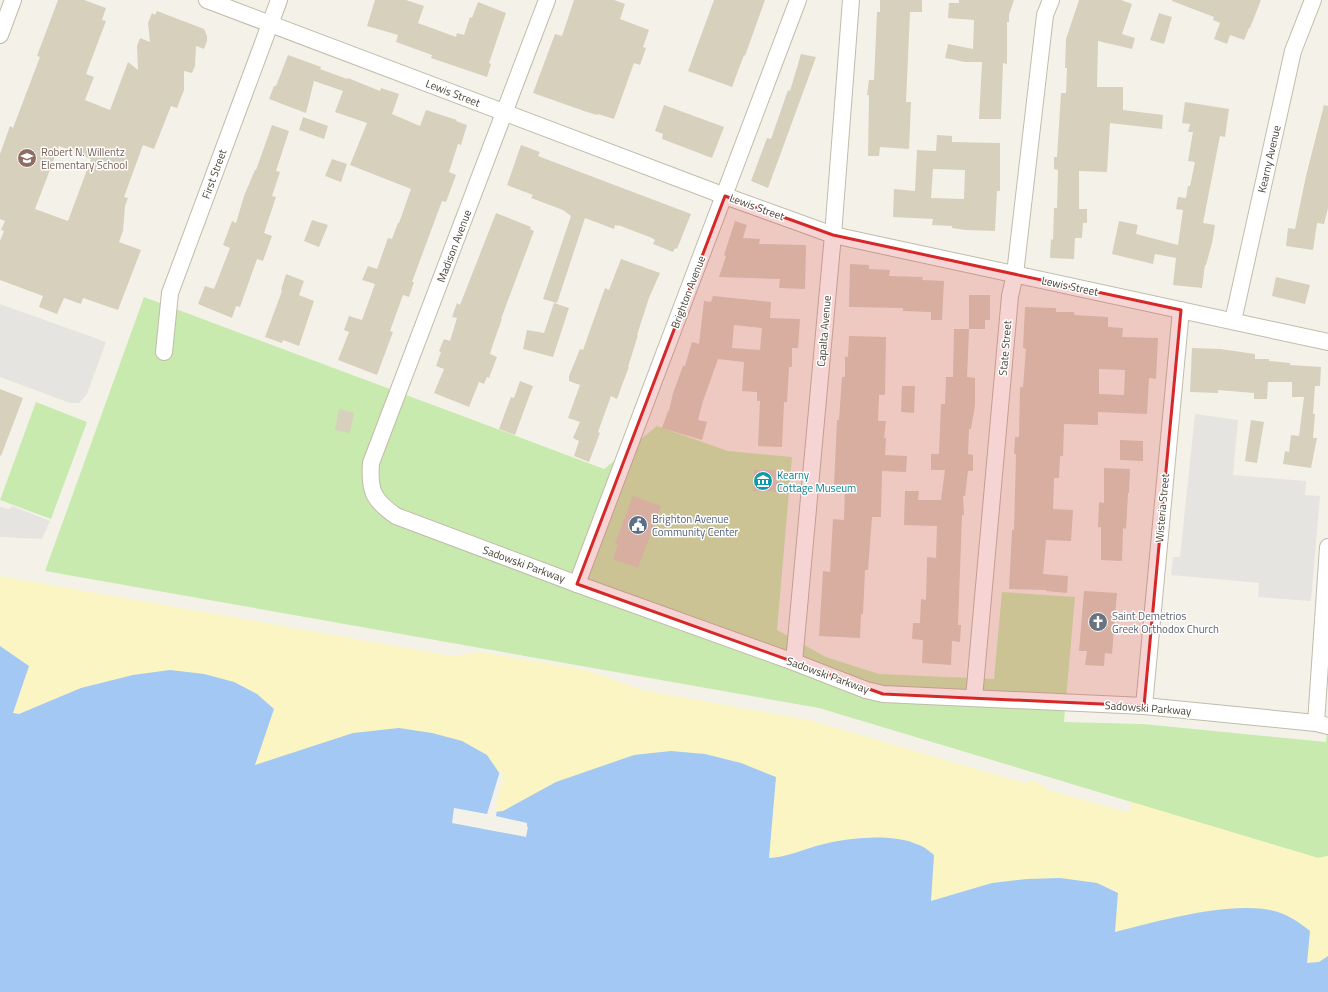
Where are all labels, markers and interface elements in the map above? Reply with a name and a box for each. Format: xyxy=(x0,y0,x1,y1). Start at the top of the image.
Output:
street label: Lewis Street xyxy=(423,75,483,111)
street label: Kearny Avenue xyxy=(1253,123,1285,194)
place label: Robert N. Willentz Elementary School xyxy=(41,144,128,173)
school or university icon: Robert N. Willentz Elementary School xyxy=(16,147,38,169)
street label: First Street xyxy=(198,147,230,201)
street label: Lewis Street xyxy=(727,190,787,224)
street label: Madison Avenue xyxy=(433,207,475,285)
street label: Brighton Avenue xyxy=(667,253,709,331)
street label: Lewis Street xyxy=(1040,272,1100,300)
street label: Capalta Avenue xyxy=(813,294,835,367)
street label: State Street xyxy=(995,320,1015,376)
place label: Kearny Cottage Museum xyxy=(777,467,856,496)
museum icon: Kearny Cottage Museum xyxy=(752,470,774,492)
street label: Wisteria Street xyxy=(1151,473,1173,543)
place label: Brighton Avenue Community Center xyxy=(652,511,739,540)
public building icon: Brighton Avenue Community Center xyxy=(627,514,649,536)
street label: Sadowski Parkway xyxy=(481,542,568,587)
place label: Saint Demetrios Greek Orthodox Church xyxy=(1112,608,1219,637)
church icon: Saint Demetrios Greek Orthodox Church xyxy=(1087,611,1109,633)
street label: Sadowski Parkway xyxy=(785,653,872,698)
street label: Sadowski Parkway xyxy=(1104,697,1193,719)

